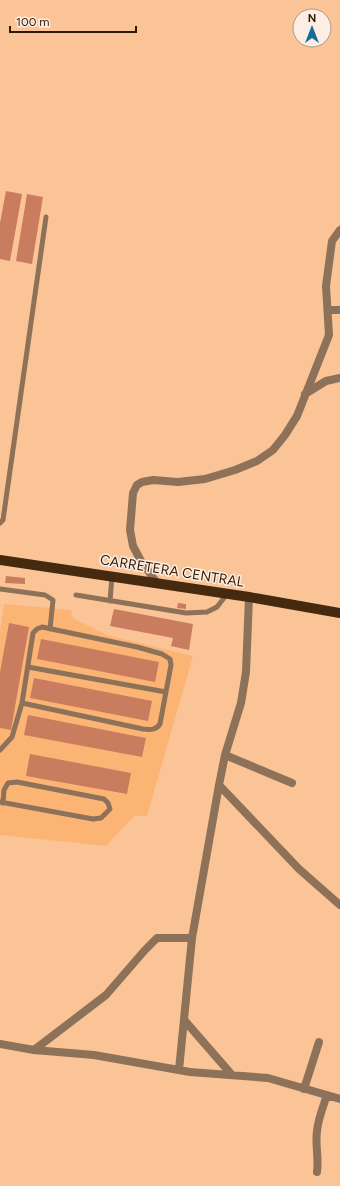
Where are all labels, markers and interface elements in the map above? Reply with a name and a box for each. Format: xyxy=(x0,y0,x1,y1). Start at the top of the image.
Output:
scale bar xyxy=(10,8,136,34)
north arrow xyxy=(292,8,332,48)
text: N xyxy=(308,12,316,25)
text: 100 m xyxy=(16,15,50,29)
street label: CARRETERA CENTRAL xyxy=(99,551,246,591)

